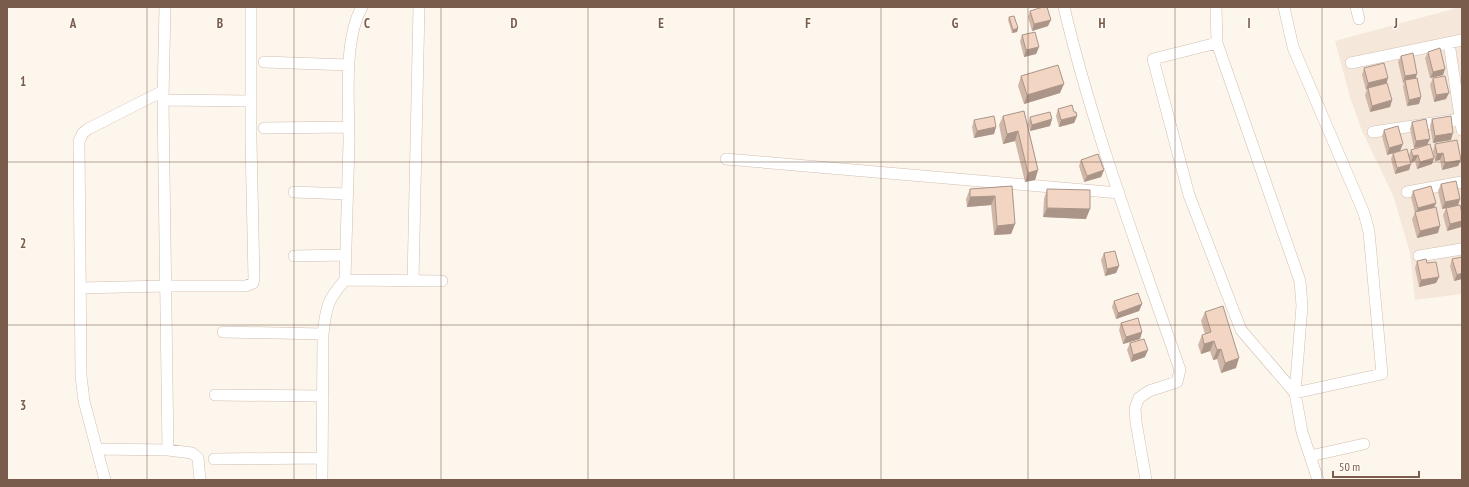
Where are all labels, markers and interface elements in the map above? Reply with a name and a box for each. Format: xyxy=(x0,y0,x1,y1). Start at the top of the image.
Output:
text: A xyxy=(69,15,77,32)
text: B xyxy=(217,15,223,32)
text: C xyxy=(364,15,370,32)
text: D xyxy=(511,15,518,32)
text: E xyxy=(658,15,664,32)
text: F xyxy=(805,15,811,32)
text: G xyxy=(952,15,959,32)
text: H xyxy=(1099,15,1106,32)
text: I xyxy=(1247,15,1251,32)
text: J xyxy=(1393,15,1398,32)
text: 1 xyxy=(20,73,26,90)
text: 2 xyxy=(20,235,26,252)
text: 3 xyxy=(20,397,26,414)
scale bar xyxy=(1333,453,1419,479)
text: 50 m xyxy=(1339,459,1360,474)

